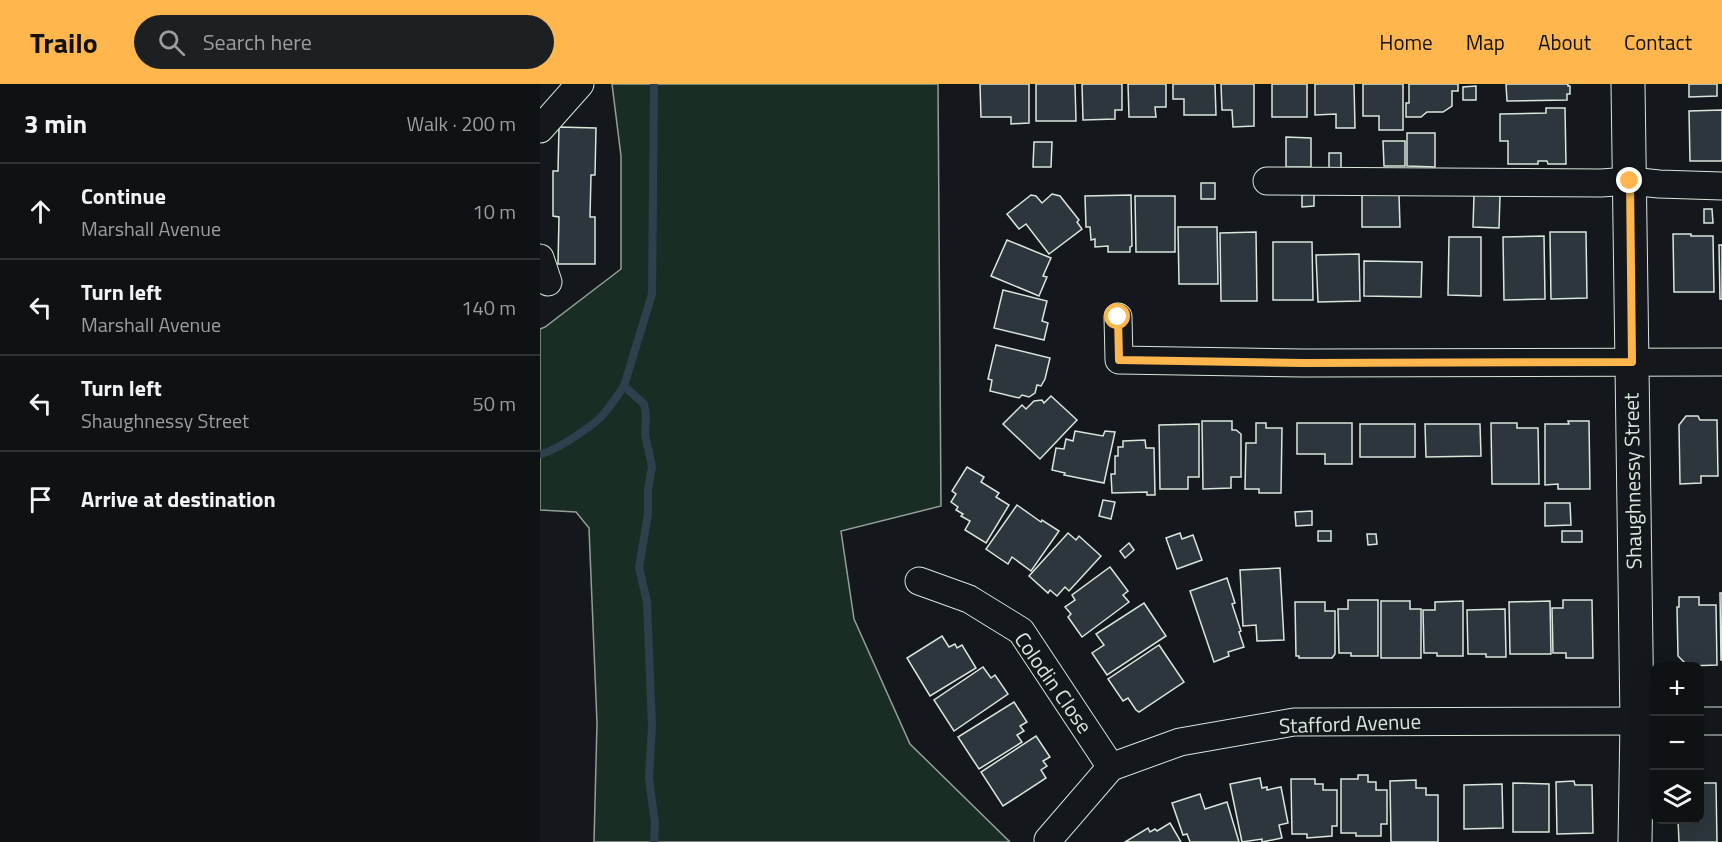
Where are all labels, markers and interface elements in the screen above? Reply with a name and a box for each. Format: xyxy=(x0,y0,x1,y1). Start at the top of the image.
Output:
search box xyxy=(134,15,554,69)
text: Trailo xyxy=(30,21,98,64)
text: Search here xyxy=(203,25,312,59)
icon: search xyxy=(155,26,188,59)
text: Home xyxy=(1379,26,1433,58)
text: Map xyxy=(1466,26,1505,58)
text: About xyxy=(1538,26,1591,58)
text: Contact xyxy=(1624,26,1692,58)
text: 3 min xyxy=(24,104,87,143)
text: Walk · 200 m xyxy=(407,108,516,139)
route end xyxy=(1616,167,1642,193)
text: Continue xyxy=(81,179,166,213)
icon: ahead xyxy=(24,195,57,228)
text: 10 m xyxy=(472,196,516,227)
text: Marshall Avenue xyxy=(81,213,221,244)
text: Turn left xyxy=(81,275,162,309)
icon: left xyxy=(24,291,57,324)
text: 140 m xyxy=(461,292,516,323)
route start xyxy=(1104,303,1130,329)
text: Marshall Avenue xyxy=(81,309,221,340)
text: Turn left xyxy=(81,371,162,405)
icon: left xyxy=(24,387,57,420)
text: 50 m xyxy=(472,388,516,419)
street label: Shaughnessy Street xyxy=(1614,392,1650,570)
text: Shaughnessy Street xyxy=(81,405,249,436)
text: Arrive at destination xyxy=(81,482,276,516)
icon: arrive xyxy=(24,483,57,516)
street label: Colodin Close xyxy=(1007,625,1101,740)
map controls xyxy=(1650,662,1704,824)
button: + xyxy=(1650,662,1704,716)
street label: Stafford Avenue xyxy=(1278,705,1422,741)
button: − xyxy=(1650,716,1704,770)
button: layers xyxy=(1650,770,1704,824)

